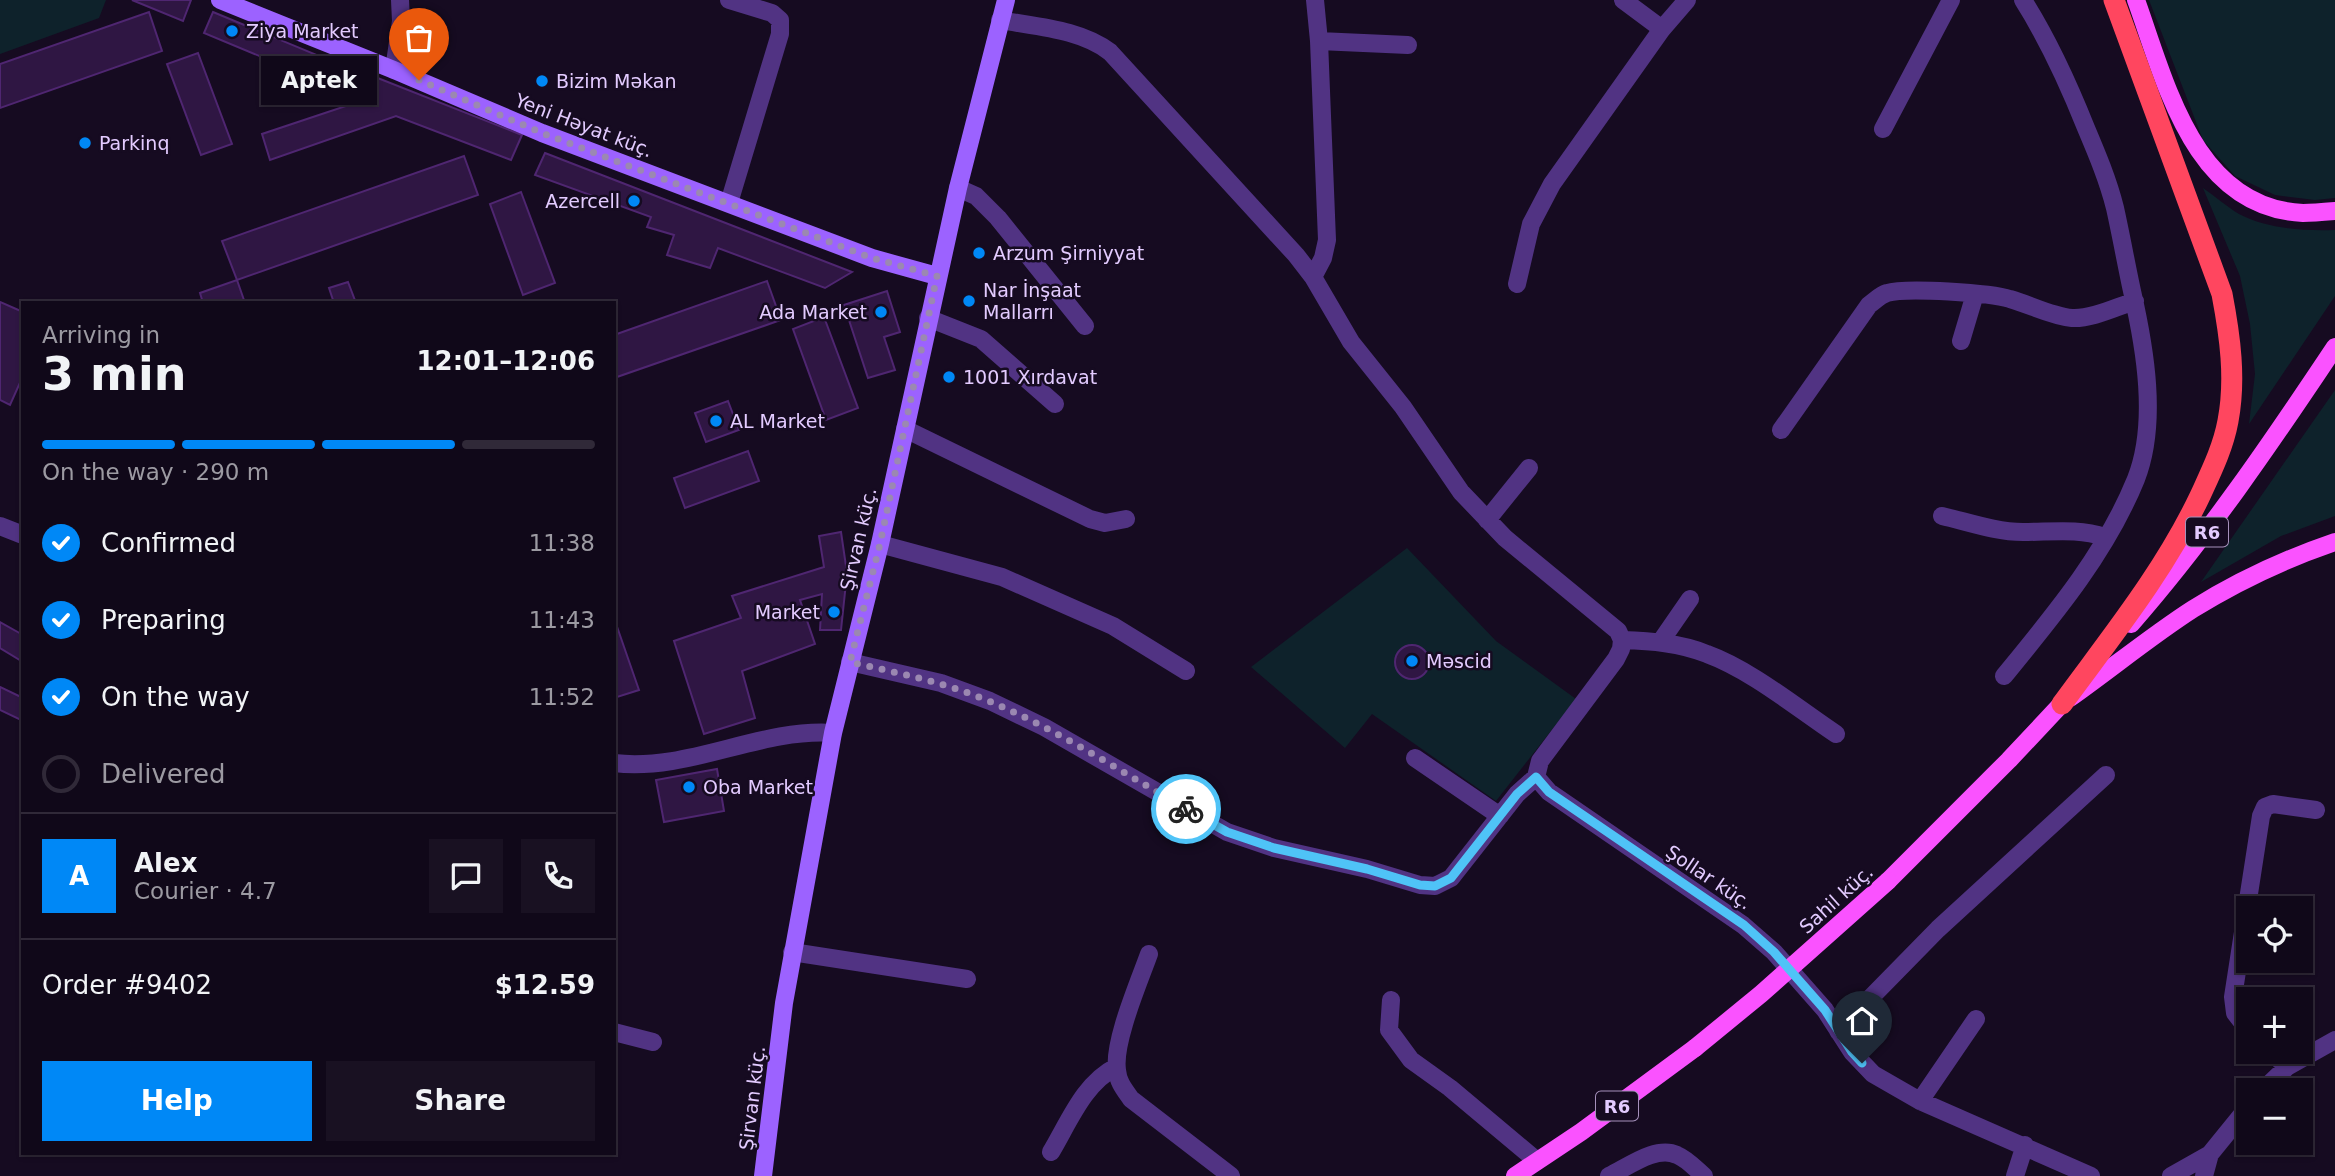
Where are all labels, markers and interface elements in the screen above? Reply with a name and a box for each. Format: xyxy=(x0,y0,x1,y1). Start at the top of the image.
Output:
pin xyxy=(389,8,449,80)
icon: bag xyxy=(400,19,438,57)
place label: Ziya Market xyxy=(246,20,359,42)
marker: Ziya Market xyxy=(224,23,240,39)
callout: Aptek xyxy=(262,56,377,104)
text: Aptek xyxy=(281,67,357,93)
place label: Bizim Məkan xyxy=(556,70,677,92)
marker: Bizim Məkan xyxy=(534,73,550,89)
street label: Yeni Həyat küç. xyxy=(511,88,656,161)
place label: Parkinq xyxy=(99,132,169,154)
marker: Parkinq xyxy=(77,135,93,151)
place label: Azercell xyxy=(545,190,620,212)
marker: Azercell xyxy=(626,193,642,209)
place label: Arzum Şirniyyat xyxy=(993,242,1144,264)
marker: Arzum Şirniyyat xyxy=(971,245,987,261)
place label: Nar İnşaat Mallarrı xyxy=(983,279,1081,323)
marker: Nar İnşaat Mallarrı xyxy=(961,293,977,309)
place label: Ada Market xyxy=(759,301,867,323)
marker: Ada Market xyxy=(873,304,889,320)
text: Arriving in xyxy=(42,322,160,348)
text: 12:01–12:06 xyxy=(416,346,595,376)
text: 3 min xyxy=(42,347,186,401)
place label: 1001 Xırdavat xyxy=(963,366,1097,388)
marker: 1001 Xırdavat xyxy=(941,369,957,385)
place label: AL Market xyxy=(730,410,825,432)
marker: AL Market xyxy=(708,413,724,429)
text: On the way · 290 m xyxy=(42,459,269,485)
street label: Şirvan küç. xyxy=(835,485,881,593)
road number: R6 xyxy=(2186,518,2228,546)
icon: check xyxy=(42,524,80,562)
text: Confirmed xyxy=(101,528,236,558)
text: 11:38 xyxy=(529,530,595,556)
icon: check xyxy=(42,601,80,639)
place label: Market xyxy=(755,601,820,623)
marker: Market xyxy=(826,604,842,620)
text: Preparing xyxy=(101,605,226,635)
text: 11:43 xyxy=(529,607,595,633)
place label: Məscid xyxy=(1426,650,1492,672)
marker: Məscid xyxy=(1404,653,1420,669)
icon: check xyxy=(42,678,80,716)
text: On the way xyxy=(101,682,250,712)
text: 11:52 xyxy=(529,684,595,710)
text: Delivered xyxy=(101,759,225,789)
courier xyxy=(1151,774,1221,844)
place label: Oba Market xyxy=(703,776,813,798)
marker: Oba Market xyxy=(681,779,697,795)
icon: bike xyxy=(1167,790,1205,828)
button: chat xyxy=(429,839,503,913)
button: phone xyxy=(521,839,595,913)
street label: Şollar küç. xyxy=(1662,840,1756,914)
text: Alex xyxy=(134,848,197,878)
street label: Sahil küç. xyxy=(1795,860,1877,938)
text: A xyxy=(69,861,89,891)
text: Courier · 4.7 xyxy=(134,878,277,904)
map controls xyxy=(2236,896,2313,1155)
button: locate xyxy=(2236,896,2313,973)
text: Order #9402 xyxy=(42,970,212,1000)
text: $12.59 xyxy=(495,970,595,1000)
button: + xyxy=(2236,987,2313,1064)
pin xyxy=(1832,991,1892,1063)
icon: home xyxy=(1843,1002,1881,1040)
street label: Şirvan küç. xyxy=(735,1045,769,1151)
button: Help xyxy=(42,1061,312,1141)
button: Share xyxy=(326,1061,595,1141)
button: − xyxy=(2236,1078,2313,1155)
road number: R6 xyxy=(1596,1092,1638,1120)

